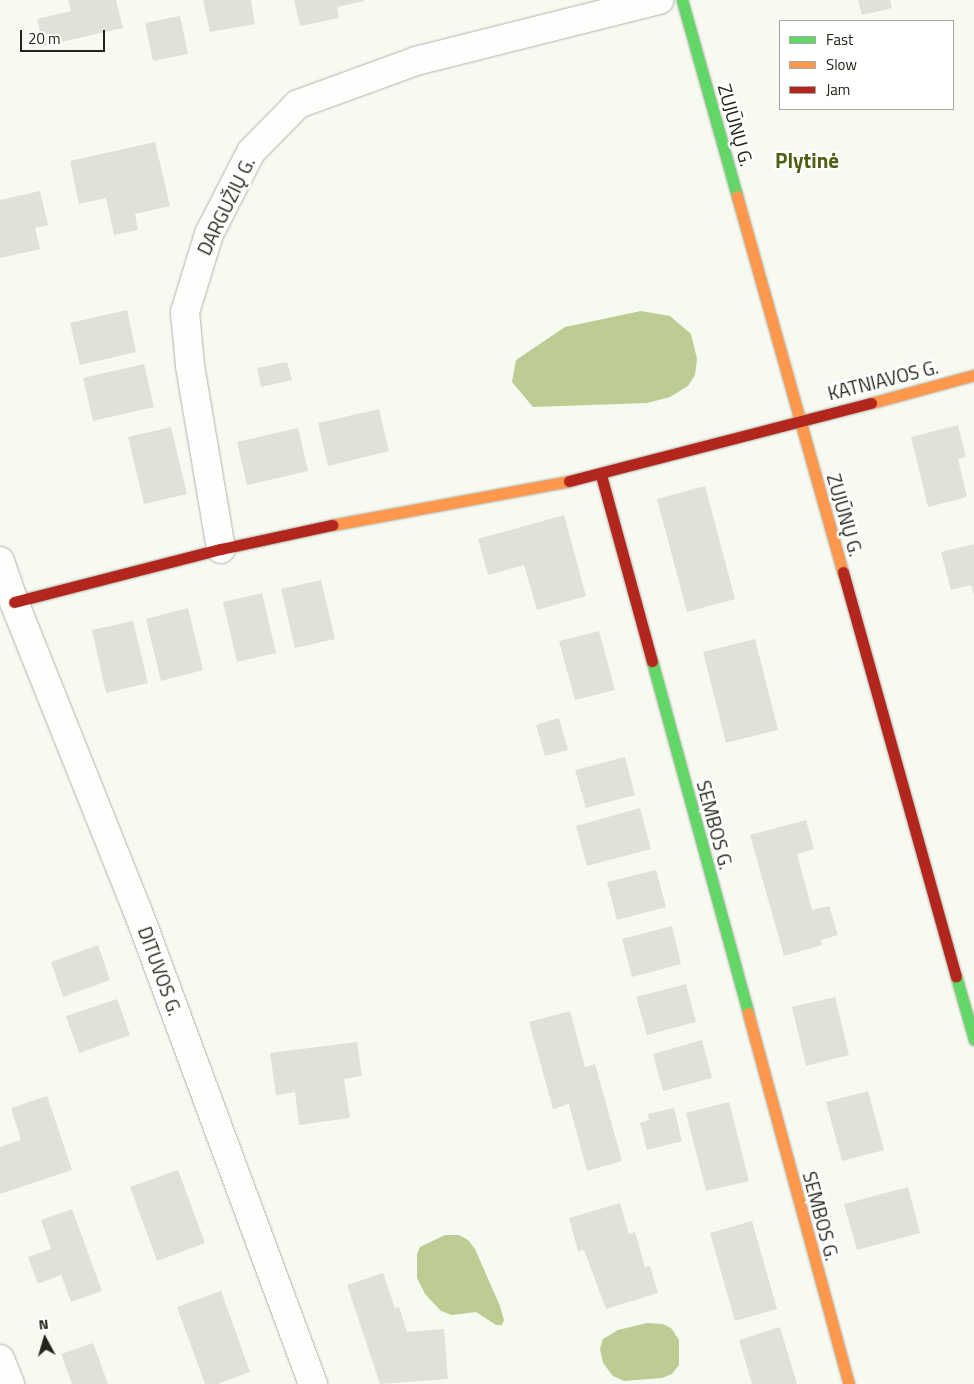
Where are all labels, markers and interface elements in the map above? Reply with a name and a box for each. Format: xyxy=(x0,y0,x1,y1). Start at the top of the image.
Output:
scale bar xyxy=(22,20,108,52)
legend xyxy=(779,20,954,110)
text: 20 m xyxy=(28,27,61,50)
text: Fast xyxy=(826,28,853,51)
text: Slow xyxy=(826,53,857,76)
text: Jam xyxy=(826,78,850,101)
street label: ZUJŪNŲ G. xyxy=(713,81,759,169)
district label: Plytinė xyxy=(775,147,839,173)
street label: DARGUŽIŲ G. xyxy=(193,153,259,259)
street label: KATNIAVOS G. xyxy=(825,355,941,405)
street label: ZUJŪNŲ G. xyxy=(822,471,868,559)
street label: SEMBOS G. xyxy=(692,778,738,872)
street label: DITUVOS G. xyxy=(133,923,187,1019)
street label: SEMBOS G. xyxy=(798,1169,844,1263)
text: N xyxy=(37,1313,49,1335)
north arrow xyxy=(20,1314,70,1364)

